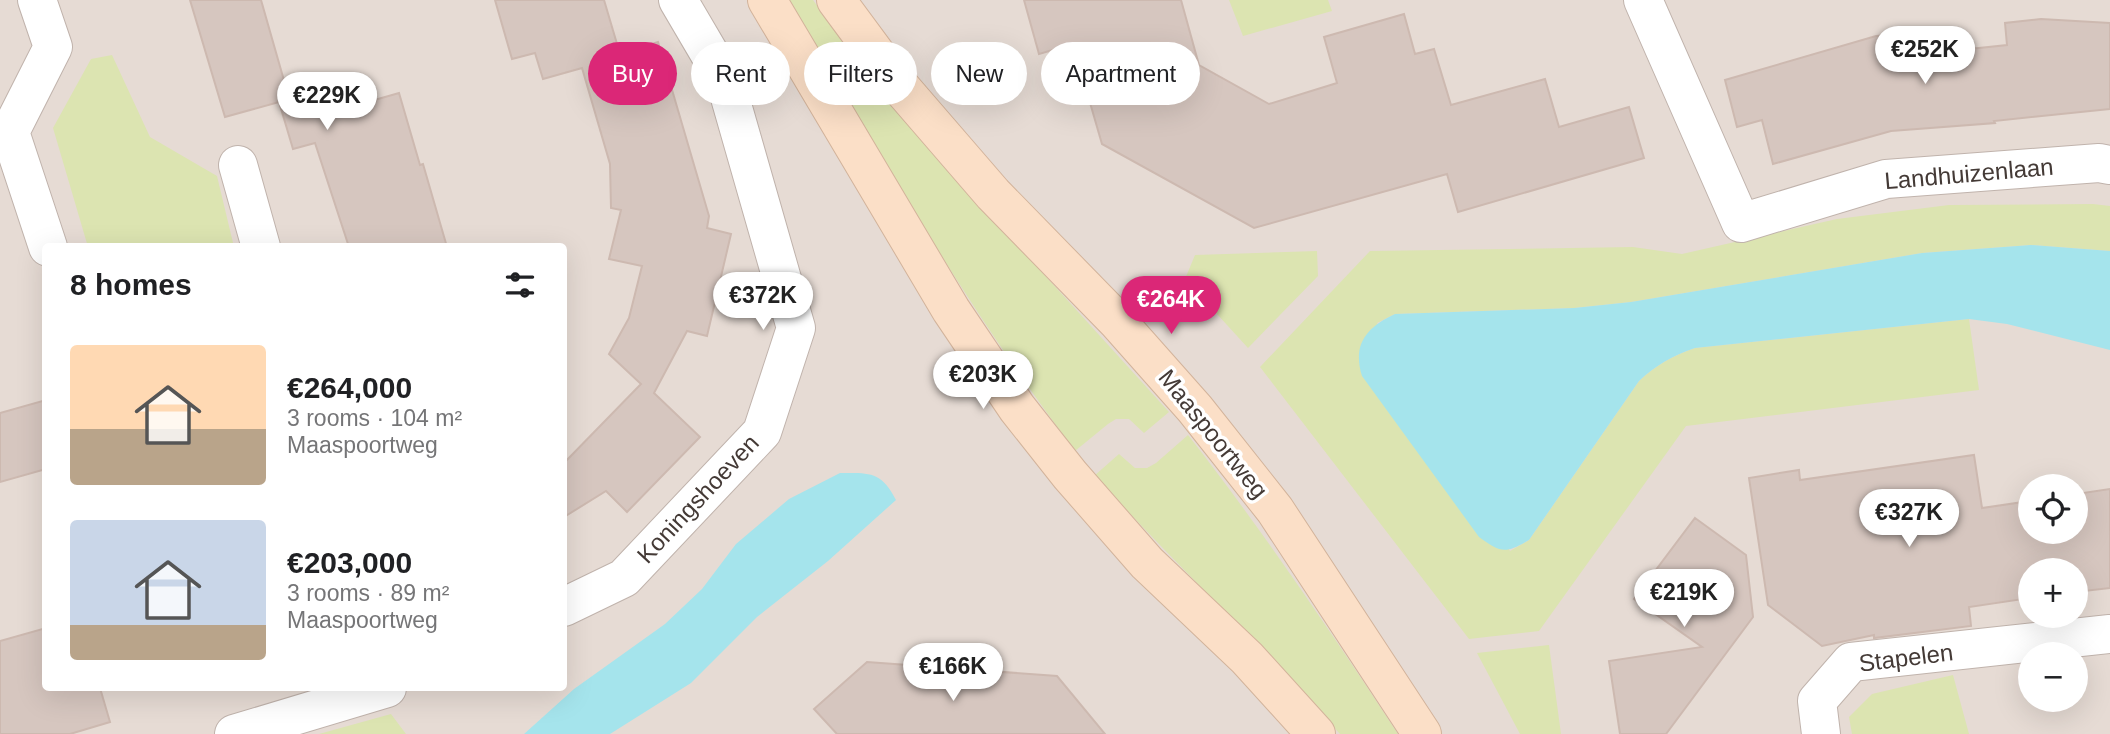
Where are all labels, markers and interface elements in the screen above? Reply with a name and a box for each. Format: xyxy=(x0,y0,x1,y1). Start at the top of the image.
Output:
pin: €252K xyxy=(1876,27,1974,86)
text: €252K xyxy=(1891,36,1959,62)
chip: Buy xyxy=(588,42,677,105)
chip: Rent xyxy=(691,42,790,105)
chip: Filters xyxy=(804,42,917,105)
chip: New xyxy=(931,42,1027,105)
chip: Apartment xyxy=(1041,42,1200,105)
pin: €229K xyxy=(278,72,376,132)
text: €229K xyxy=(293,82,361,108)
street label: Landhuizenlaan xyxy=(1883,153,2055,194)
icon: filters xyxy=(501,266,539,304)
text: 8 homes xyxy=(70,268,192,301)
pin: €372K xyxy=(714,272,812,332)
pin: €264K xyxy=(1122,276,1220,336)
text: €372K xyxy=(729,282,797,308)
text: €264K xyxy=(1137,286,1205,312)
pin: €203K xyxy=(934,352,1032,411)
text: €203K xyxy=(949,361,1017,387)
street label: Maaspoortweg xyxy=(1153,364,1273,503)
text: €264,000 xyxy=(287,371,412,404)
icon: home xyxy=(126,373,210,457)
text: 3 rooms · 104 m² xyxy=(287,405,462,431)
street label: Koningshoeven xyxy=(631,429,764,568)
text: Maaspoortweg xyxy=(287,432,438,458)
map controls xyxy=(2018,474,2088,712)
button: locate xyxy=(2018,474,2088,544)
pin: €327K xyxy=(1860,490,1958,549)
text: €327K xyxy=(1875,499,1943,525)
text: €203,000 xyxy=(287,546,412,579)
icon: home xyxy=(126,548,210,632)
button: + xyxy=(2018,558,2088,628)
pin: €219K xyxy=(1635,570,1733,629)
text: €219K xyxy=(1650,579,1718,605)
text: 3 rooms · 89 m² xyxy=(287,580,449,606)
text: Maaspoortweg xyxy=(287,607,438,633)
street label: Stapelen xyxy=(1857,638,1955,677)
button: − xyxy=(2018,642,2088,712)
pin: €166K xyxy=(904,644,1002,703)
text: €166K xyxy=(919,653,987,679)

